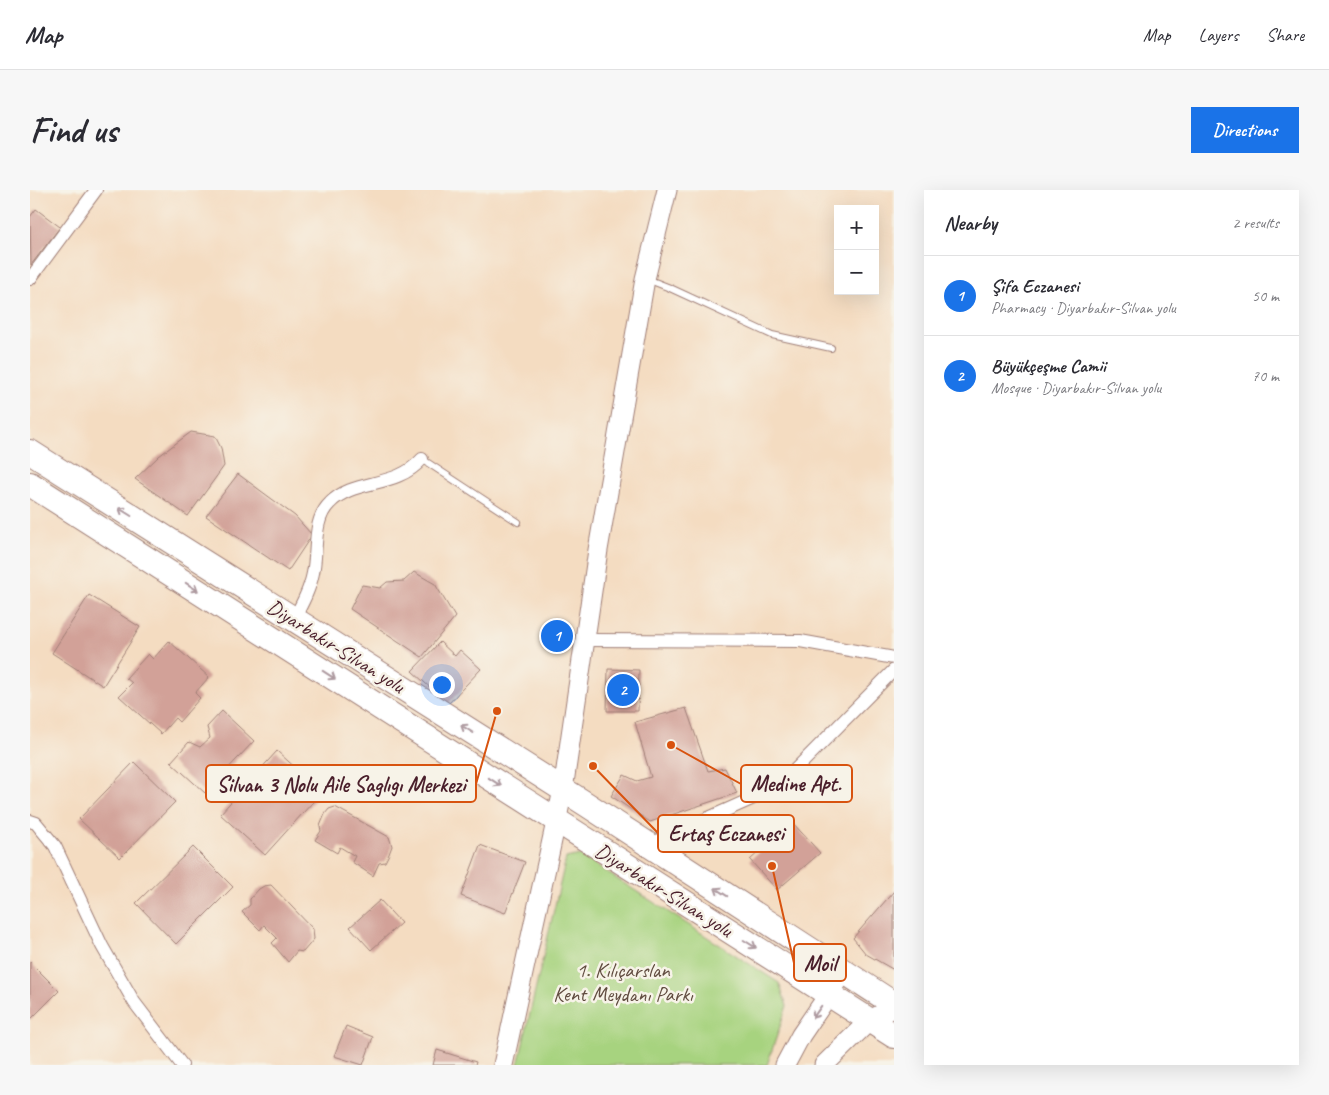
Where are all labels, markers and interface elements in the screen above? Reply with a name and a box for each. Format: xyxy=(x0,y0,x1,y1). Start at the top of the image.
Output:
text: Map xyxy=(25,20,62,50)
text: Map xyxy=(1143,24,1171,46)
text: Layers xyxy=(1199,24,1238,46)
text: Share xyxy=(1266,24,1304,46)
button: Directions xyxy=(1191,107,1299,153)
text: Find us xyxy=(30,108,117,153)
map controls xyxy=(834,205,879,295)
button: + xyxy=(834,205,879,250)
text: Nearby xyxy=(944,210,997,236)
text: 2 results xyxy=(1232,213,1279,233)
button: − xyxy=(834,250,879,295)
text: Şifa Eczanesi xyxy=(991,274,1079,298)
text: 1 xyxy=(956,286,964,306)
text: 50 m xyxy=(1252,286,1279,306)
text: Pharmacy · Diyarbakır-Silvan yolu xyxy=(991,298,1176,318)
text: Büyükçeşme Camii xyxy=(991,354,1106,378)
text: 2 xyxy=(956,366,964,386)
text: 70 m xyxy=(1252,366,1279,386)
text: Mosque · Diyarbakır-Silvan yolu xyxy=(991,378,1161,398)
one-way arrow xyxy=(119,507,133,517)
one-way arrow xyxy=(185,582,199,592)
street label: Diyarbakır-Silvan yolu xyxy=(262,593,411,699)
pin: 1 xyxy=(541,617,573,655)
one-way arrow xyxy=(321,670,335,680)
pin: 2 xyxy=(607,671,639,709)
your location xyxy=(429,672,455,698)
one-way arrow xyxy=(460,723,474,733)
callout: Silvan 3 Nolu Aile Saglıgı Merkezi xyxy=(206,765,476,802)
callout: Medine Apt. xyxy=(741,765,852,802)
text: Medine Apt. xyxy=(751,770,842,798)
text: Silvan 3 Nolu Aile Saglıgı Merkezi xyxy=(216,771,468,799)
one-way arrow xyxy=(487,777,501,787)
callout: Ertaş Eczanesi xyxy=(658,815,794,852)
text: Ertaş Eczanesi xyxy=(668,820,786,848)
street label: Diyarbakır-Silvan yolu xyxy=(590,837,739,943)
one-way arrow xyxy=(714,887,728,897)
one-way arrow xyxy=(743,938,757,949)
callout: Moil xyxy=(794,944,846,981)
text: Moil xyxy=(804,950,840,978)
park label: 1. Kılıçarslan Kent Meydanı Parkı xyxy=(553,957,694,1007)
one-way arrow xyxy=(812,1005,822,1019)

